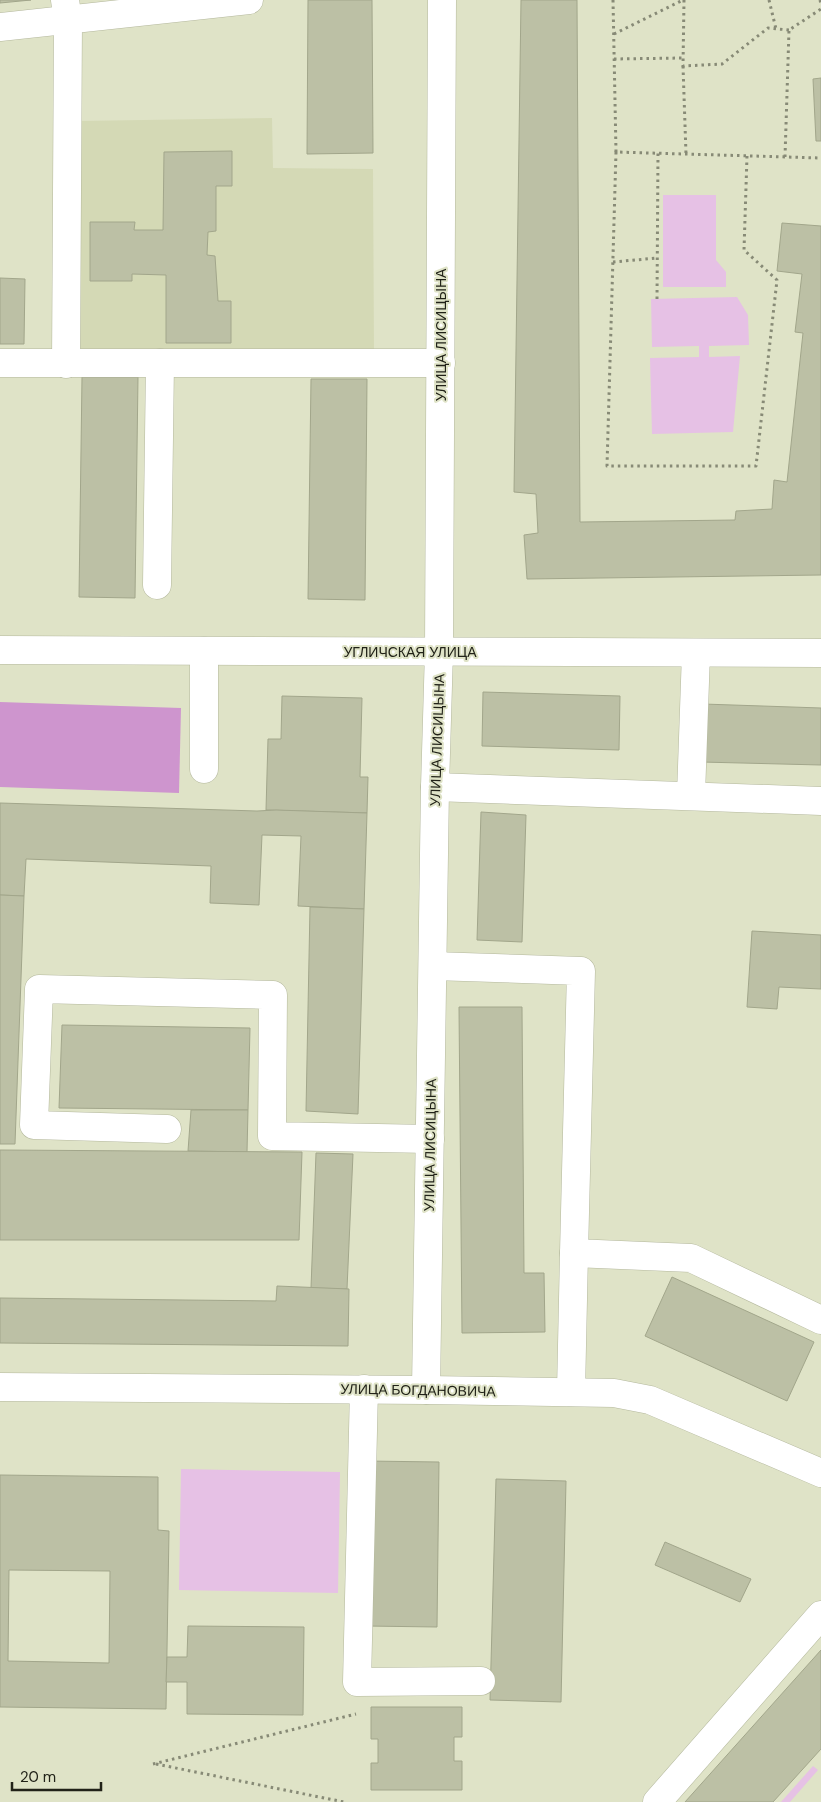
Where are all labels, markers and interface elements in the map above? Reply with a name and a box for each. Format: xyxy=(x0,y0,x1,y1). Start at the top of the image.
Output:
street label: УЛИЦА ЛИСИЦЫНА xyxy=(432,268,450,401)
street label: УГЛИЧСКАЯ УЛИЦА xyxy=(343,643,477,661)
street label: УЛИЦА ЛИСИЦЫНА xyxy=(426,673,448,807)
street label: УЛИЦА ЛИСИЦЫНА xyxy=(420,1078,440,1212)
street label: УЛИЦА БОГДАНОВИЧА xyxy=(340,1380,497,1400)
scale bar xyxy=(12,1760,101,1792)
text: 20 m xyxy=(20,1767,56,1787)

